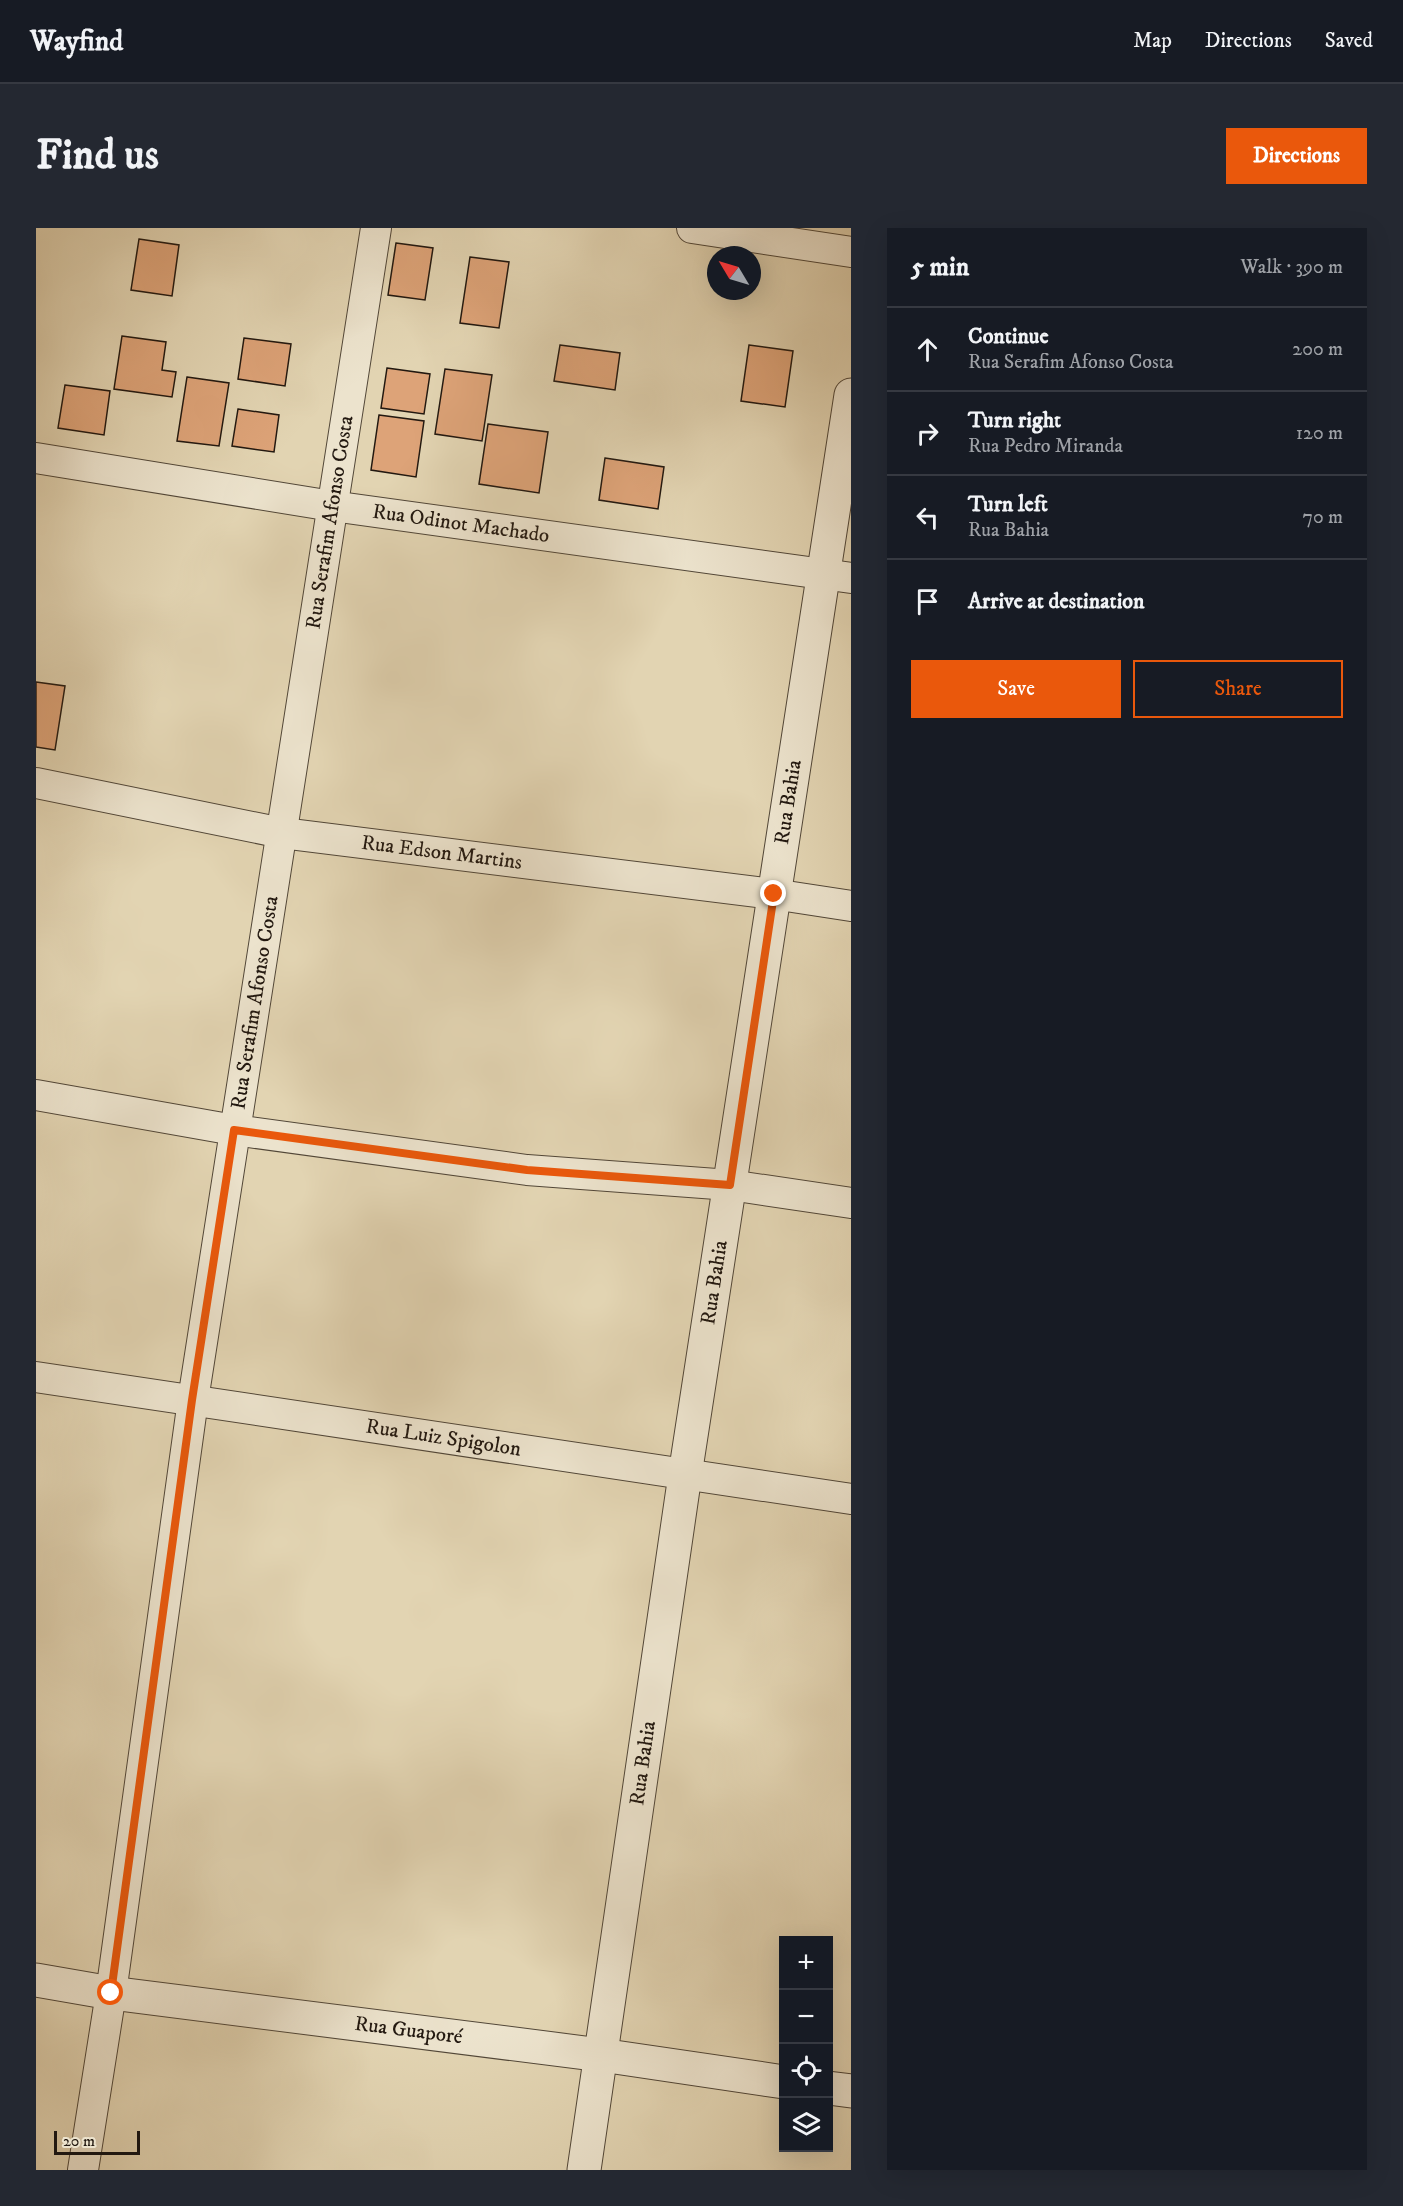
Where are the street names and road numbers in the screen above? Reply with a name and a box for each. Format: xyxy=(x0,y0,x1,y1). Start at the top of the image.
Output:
street label: Rua Serafim Afonso Costa xyxy=(301,414,360,631)
street label: Rua Odinot Machado xyxy=(371,499,551,549)
street label: Rua Bahia xyxy=(769,758,808,846)
street label: Rua Edson Martins xyxy=(360,830,524,876)
street label: Rua Serafim Afonso Costa xyxy=(226,894,285,1111)
street label: Rua Bahia xyxy=(695,1238,734,1327)
street label: Rua Luiz Spigolon xyxy=(364,1414,523,1462)
street label: Rua Bahia xyxy=(624,1719,662,1807)
street label: Rua Guaporé xyxy=(353,2011,464,2050)

